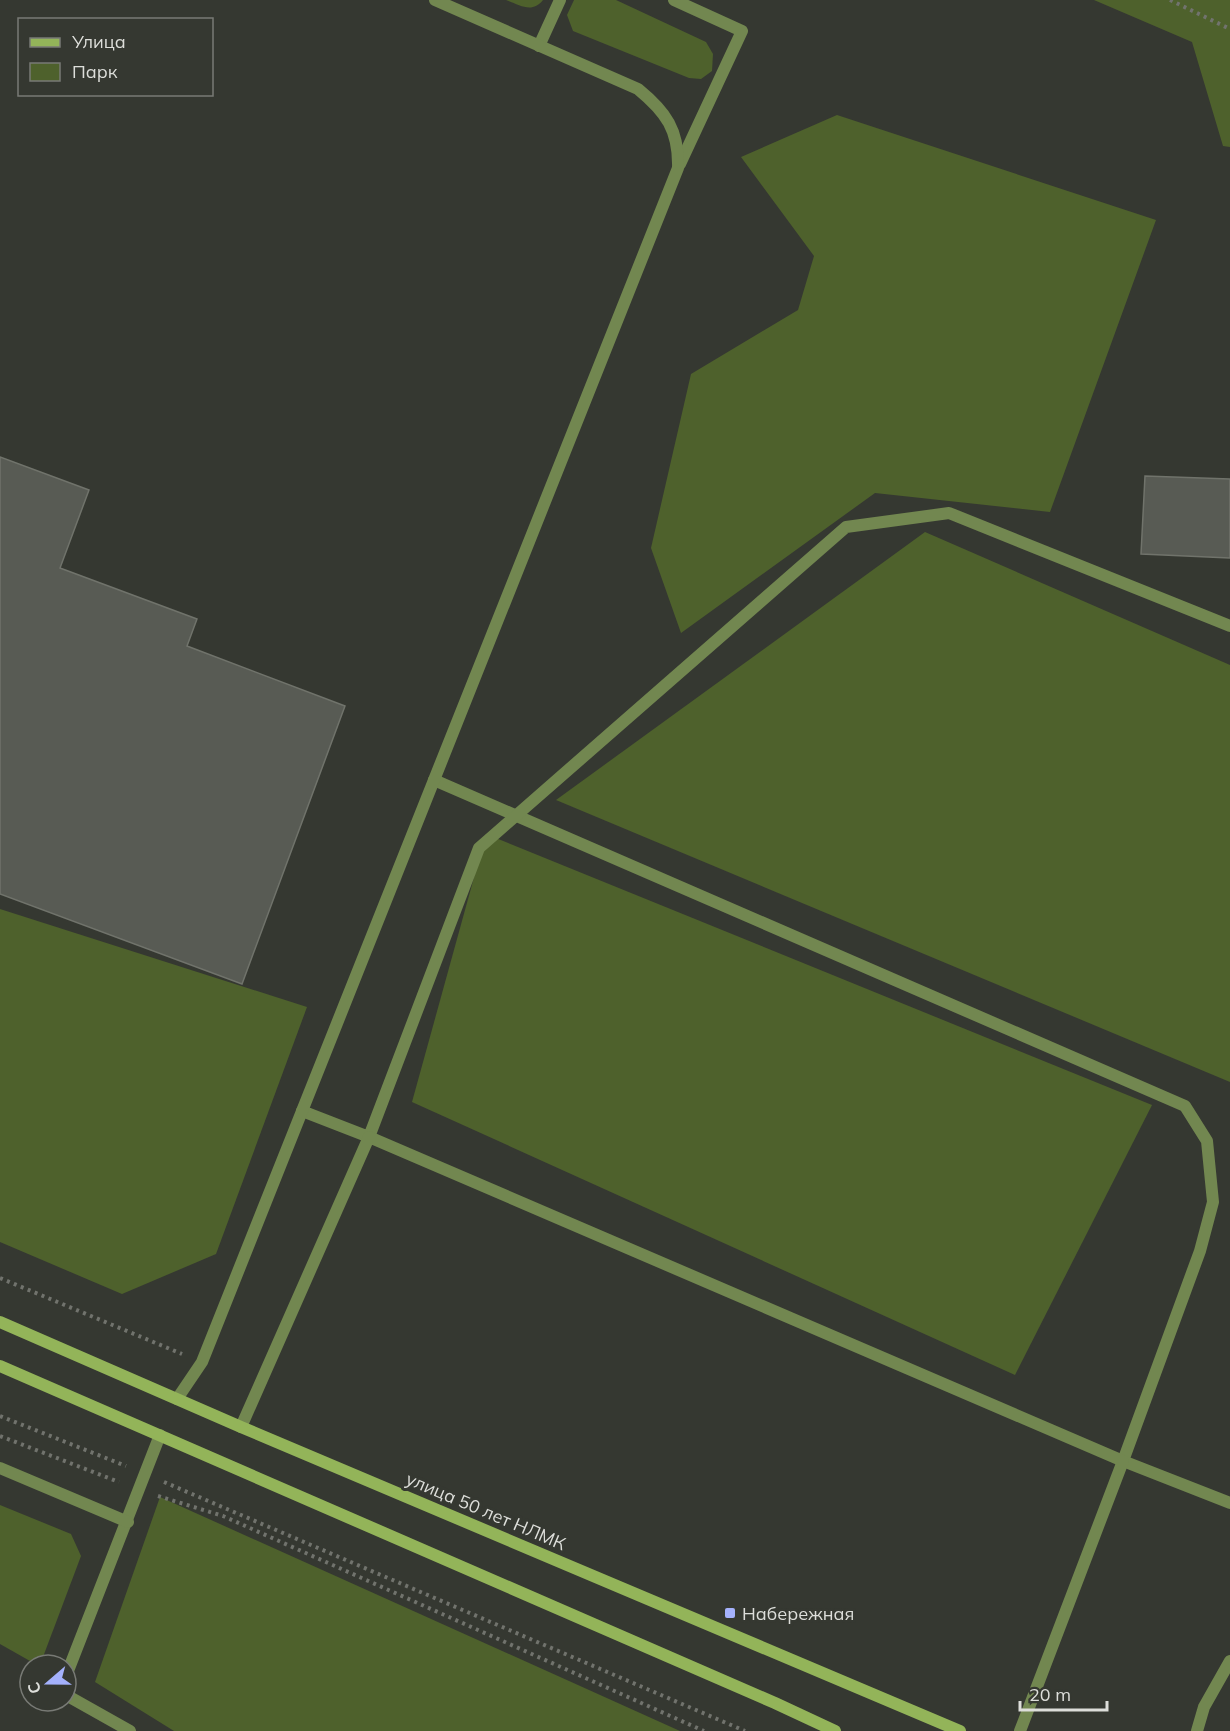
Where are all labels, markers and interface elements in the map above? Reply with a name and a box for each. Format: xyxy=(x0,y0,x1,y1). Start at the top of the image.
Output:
legend xyxy=(18,18,213,96)
text: Улица xyxy=(71,30,126,53)
text: Парк xyxy=(72,60,118,83)
street label: улица 50 лет НЛМК xyxy=(403,1467,570,1555)
place label: Набережная xyxy=(742,1602,854,1625)
marker: Набережная xyxy=(723,1606,737,1620)
north arrow xyxy=(18,1653,78,1713)
scale bar xyxy=(1020,1674,1107,1712)
text: С xyxy=(23,1680,45,1697)
text: 20 m xyxy=(1029,1683,1071,1706)

